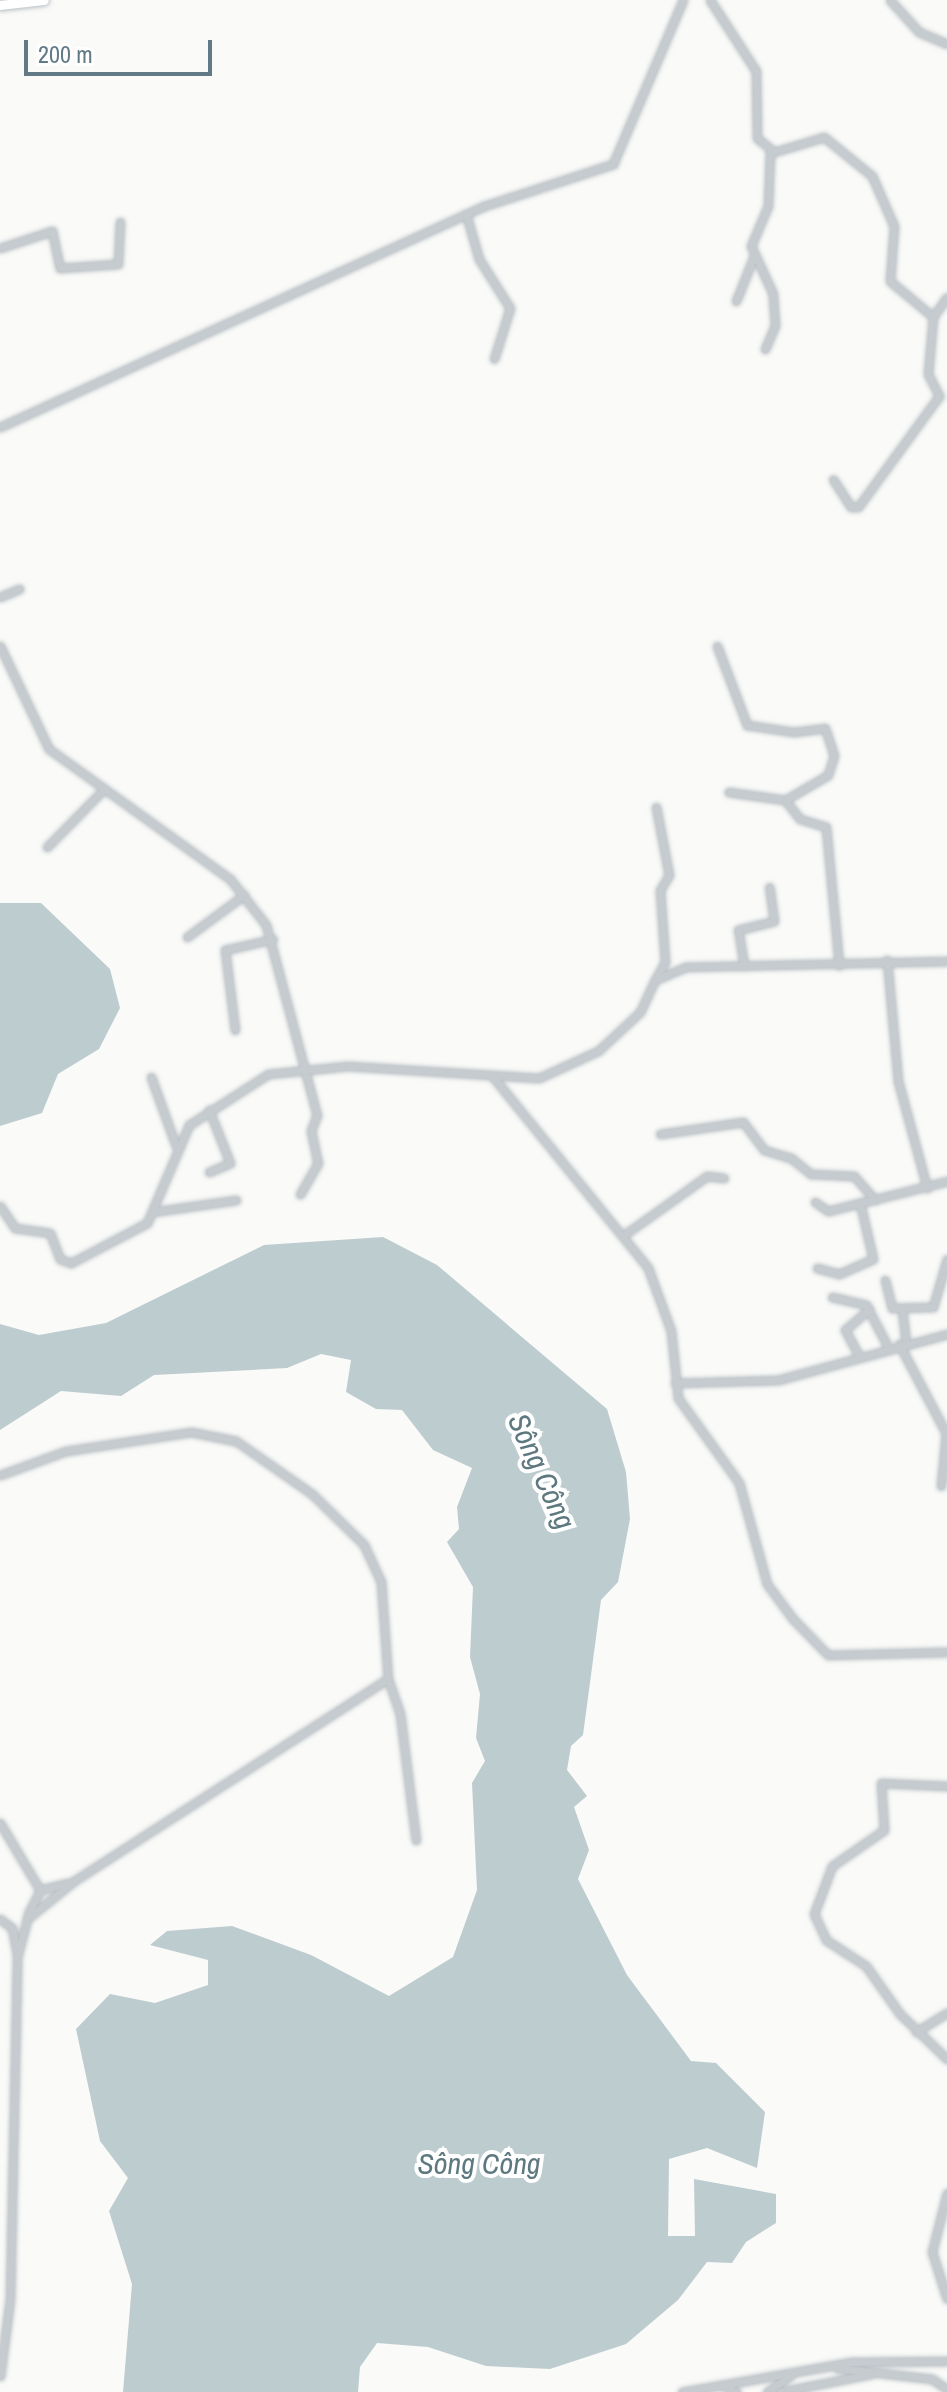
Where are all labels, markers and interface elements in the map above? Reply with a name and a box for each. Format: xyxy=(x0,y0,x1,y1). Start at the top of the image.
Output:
scale bar xyxy=(28,24,216,74)
text: 200 m xyxy=(38,38,93,70)
water label: Sông Công xyxy=(501,1407,583,1535)
water label: Sông Công xyxy=(417,2145,541,2181)

